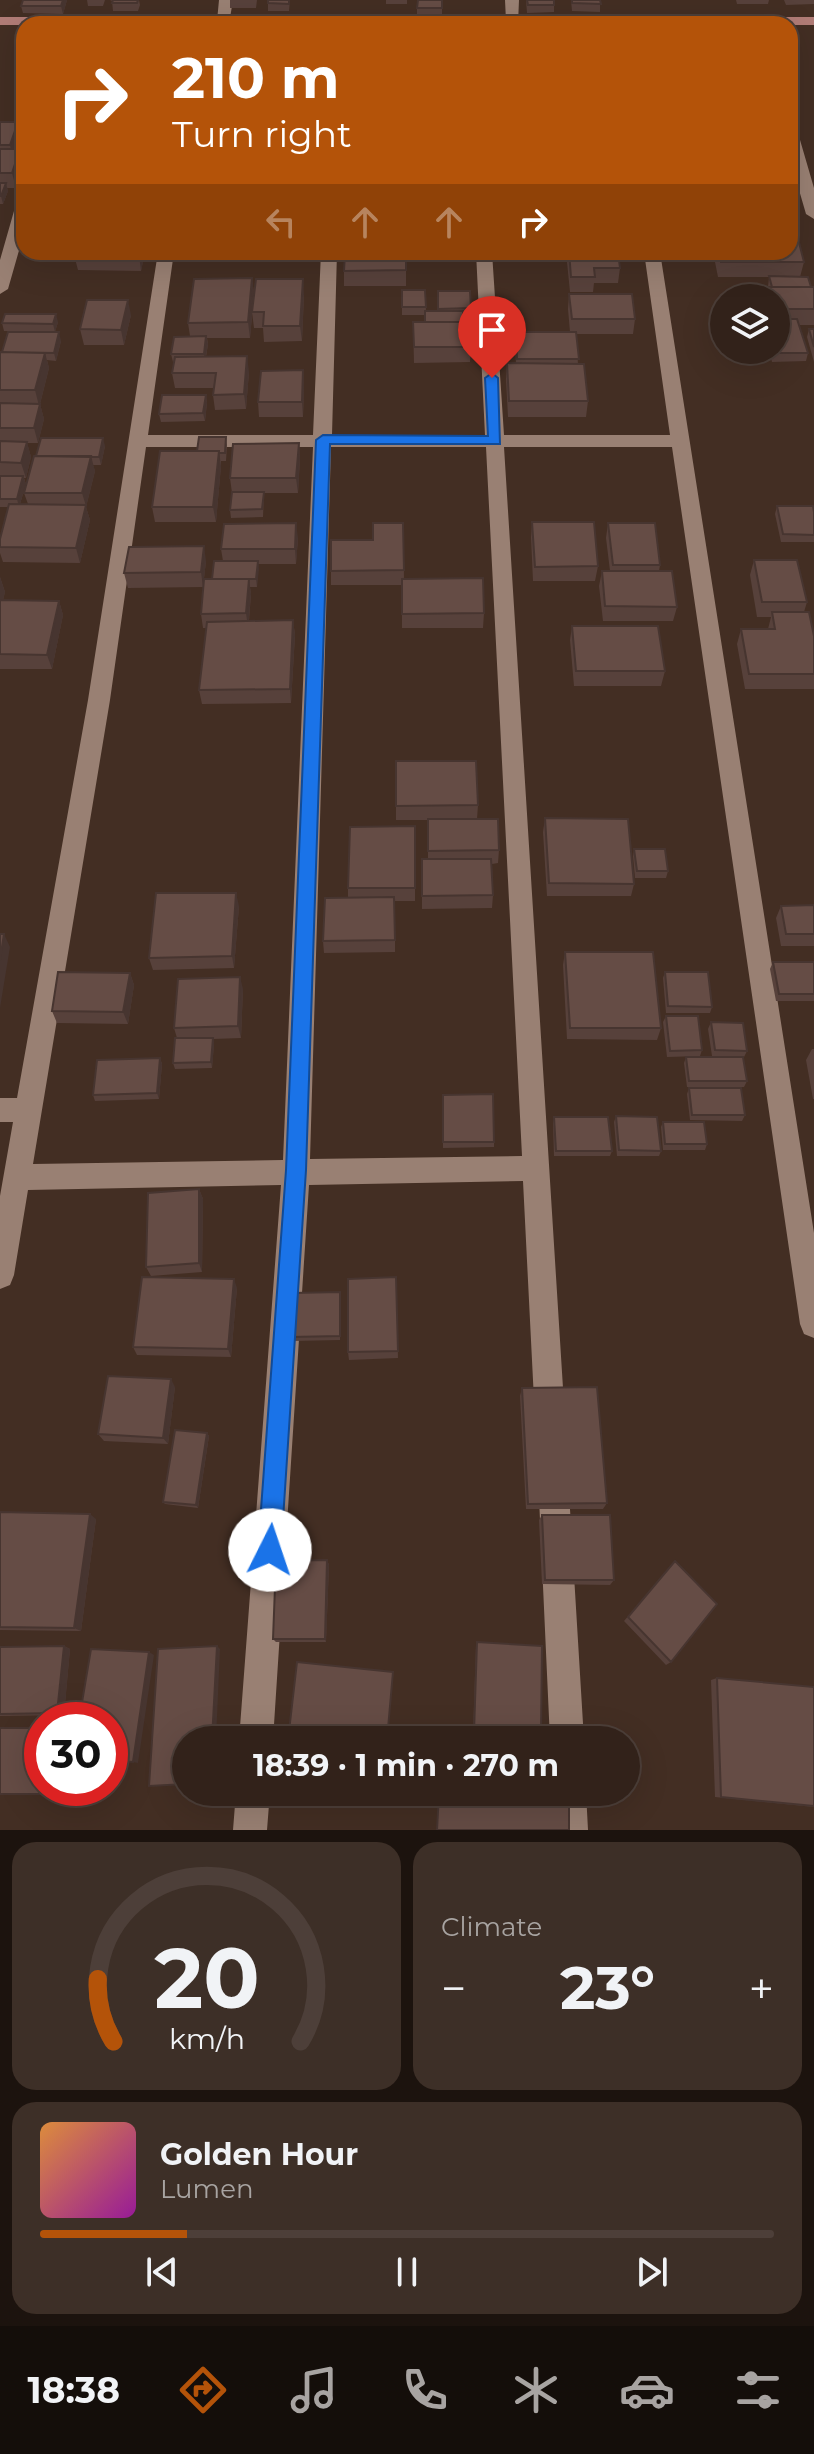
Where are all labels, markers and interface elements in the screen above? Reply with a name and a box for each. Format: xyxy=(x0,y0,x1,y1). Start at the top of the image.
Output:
text: 210 m xyxy=(172,44,340,112)
icon: right xyxy=(40,48,144,152)
text: Turn right xyxy=(172,112,352,156)
icon: left xyxy=(259,200,303,244)
icon: ahead xyxy=(343,200,387,244)
icon: ahead xyxy=(427,200,471,244)
icon: right xyxy=(511,200,555,244)
map controls xyxy=(710,284,790,364)
button: layers xyxy=(710,284,790,364)
pin xyxy=(458,296,526,378)
icon: arrive xyxy=(470,308,514,352)
position arrow xyxy=(228,1508,312,1592)
speed limit sign: 30 xyxy=(24,1702,128,1806)
text: 18:39 · 1 min · 270 m xyxy=(253,1747,559,1784)
text: Climate xyxy=(441,1911,542,1943)
text: 20 xyxy=(154,1927,259,2029)
text: 23° xyxy=(560,1951,655,2024)
text: − xyxy=(441,1961,466,2015)
text: + xyxy=(749,1961,774,2015)
text: km/h xyxy=(168,2021,245,2056)
text: Golden Hour xyxy=(160,2136,358,2173)
text: Lumen xyxy=(160,2173,253,2205)
icon: previous xyxy=(140,2250,184,2294)
icon: pause xyxy=(385,2250,429,2294)
icon: next xyxy=(630,2250,674,2294)
icon: directions xyxy=(175,2362,231,2418)
icon: music xyxy=(286,2362,342,2418)
icon: phone xyxy=(397,2362,453,2418)
icon: climate xyxy=(508,2362,564,2418)
icon: car xyxy=(619,2362,675,2418)
icon: filters xyxy=(730,2362,786,2418)
text: 18:38 xyxy=(28,2368,120,2412)

